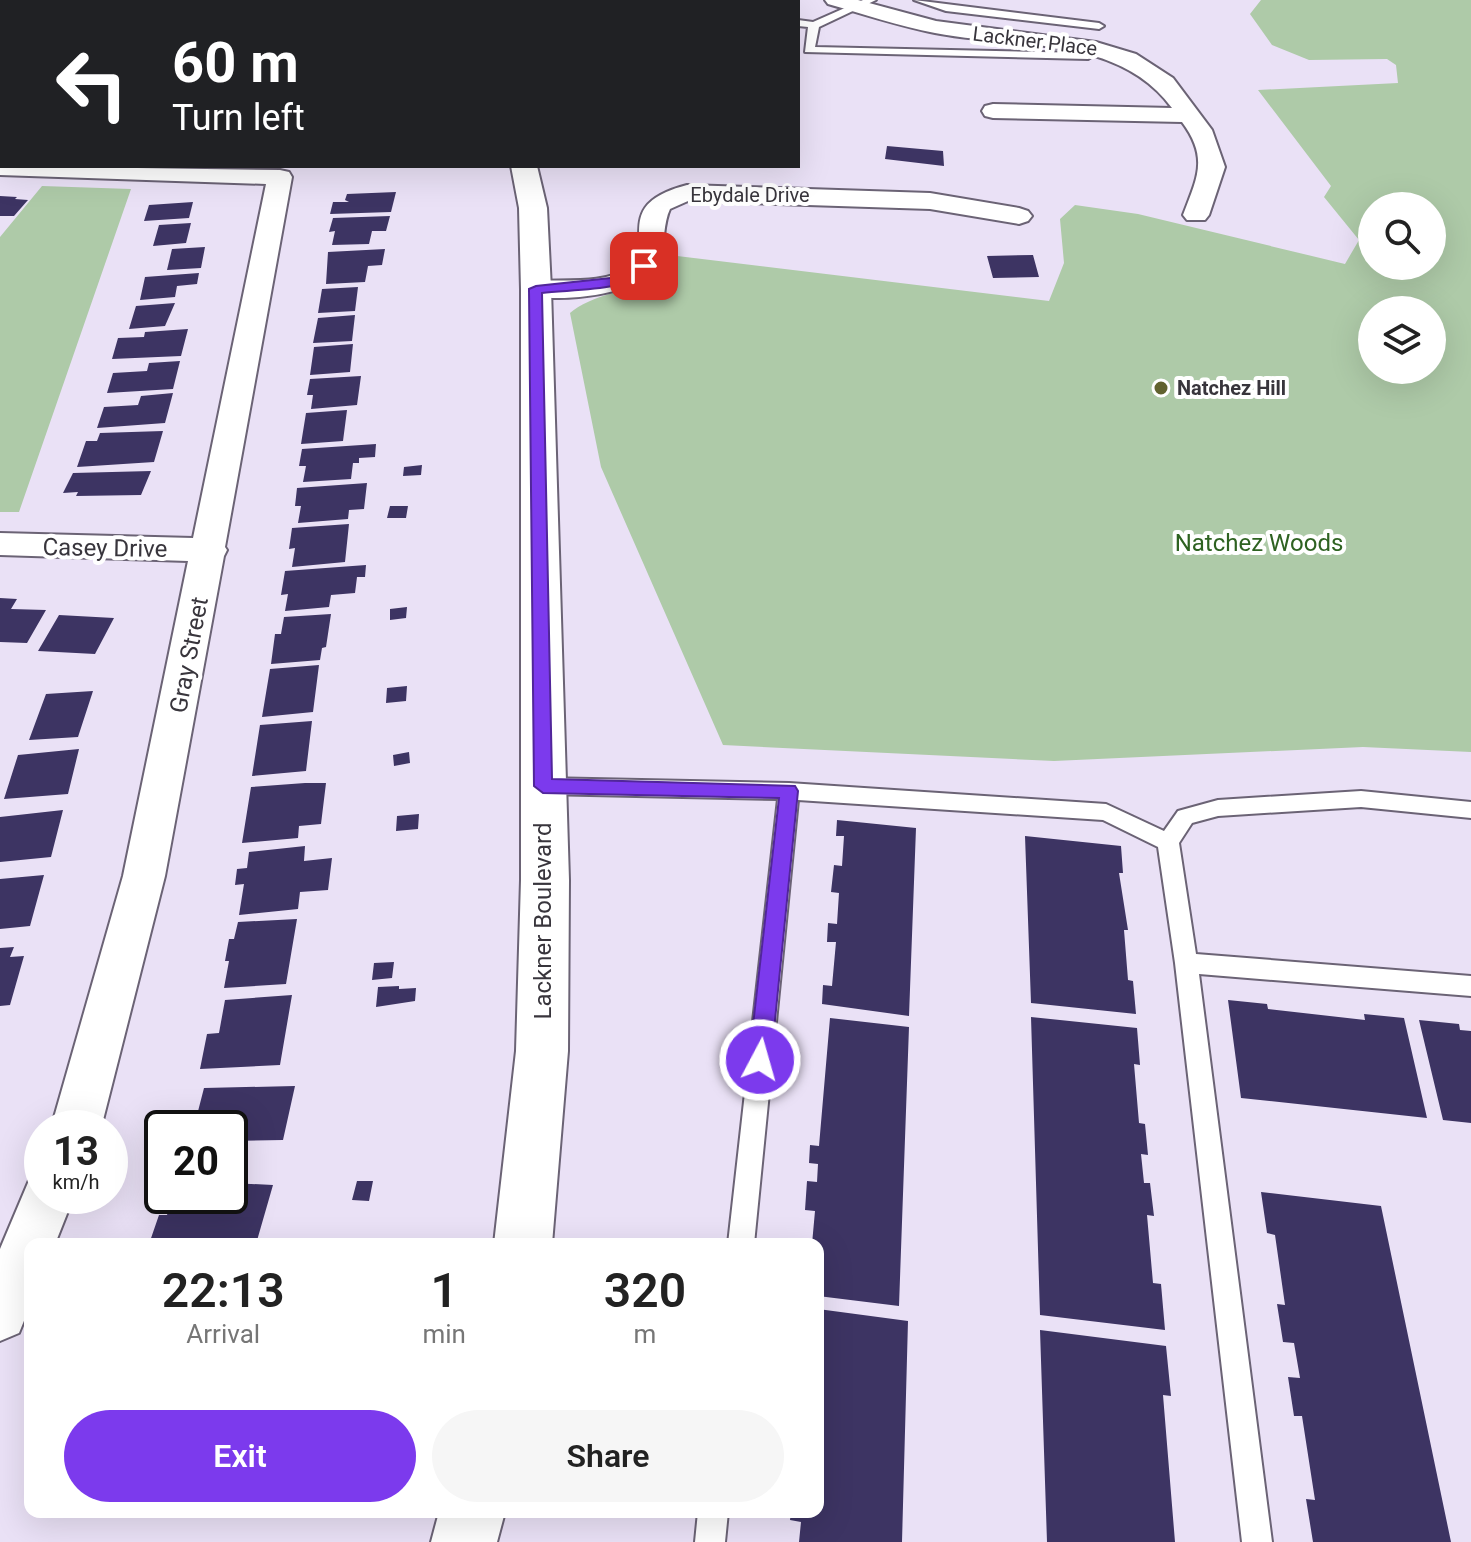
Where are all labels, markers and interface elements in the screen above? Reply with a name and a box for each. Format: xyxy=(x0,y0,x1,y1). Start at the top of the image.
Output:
street label: Lackner Place xyxy=(971,21,1099,61)
text: 60 m xyxy=(172,30,299,96)
icon: left xyxy=(40,32,144,136)
text: Turn left xyxy=(172,97,305,139)
street label: Ebydale Drive xyxy=(690,183,810,207)
map controls xyxy=(1358,192,1446,384)
button: search xyxy=(1358,192,1446,280)
pin xyxy=(610,232,678,300)
icon: arrive xyxy=(622,244,666,288)
button: layers xyxy=(1358,296,1446,384)
place label: Natchez Hill xyxy=(1177,376,1286,400)
marker: Natchez Hill xyxy=(1152,379,1170,397)
park label: Natchez Woods xyxy=(1175,529,1343,557)
street label: Casey Drive xyxy=(42,533,168,563)
street label: Gray Street xyxy=(164,595,214,715)
street label: Lackner Boulevard xyxy=(529,822,557,1020)
position arrow xyxy=(718,1018,802,1102)
speed limit sign: 20 xyxy=(144,1110,248,1214)
text: 13 xyxy=(53,1128,99,1175)
text: km/h xyxy=(53,1170,99,1194)
text: 22:13 xyxy=(162,1262,285,1319)
text: 1 xyxy=(431,1262,458,1319)
text: 320 xyxy=(604,1262,686,1319)
text: Arrival xyxy=(186,1319,260,1349)
text: min xyxy=(422,1319,466,1349)
text: m xyxy=(634,1319,656,1349)
button: Exit xyxy=(64,1410,416,1502)
button: Share xyxy=(432,1410,784,1502)

